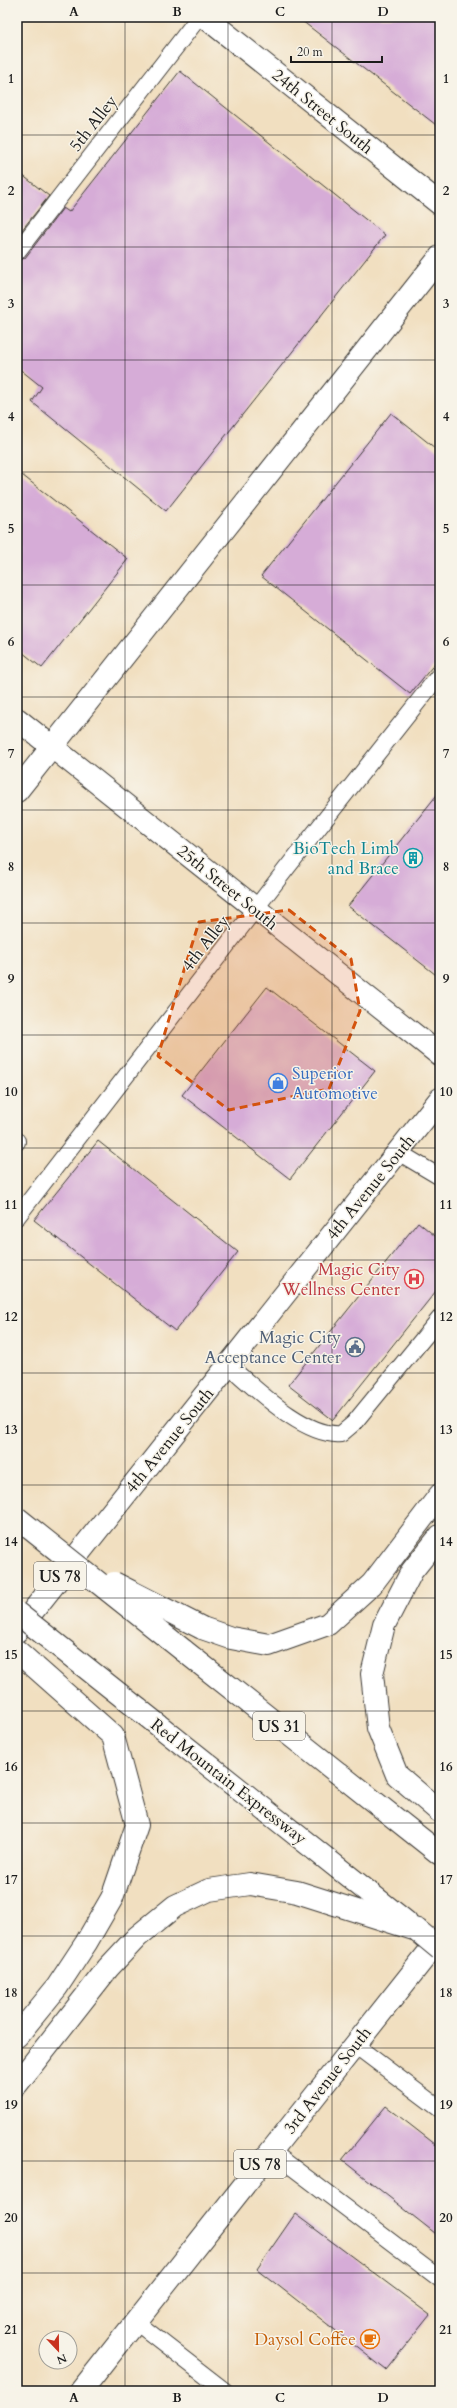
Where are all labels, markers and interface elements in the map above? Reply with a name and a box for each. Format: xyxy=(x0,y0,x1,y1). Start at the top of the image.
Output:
text: A xyxy=(69,3,79,21)
text: B xyxy=(172,3,182,21)
text: C xyxy=(275,3,285,21)
text: D xyxy=(377,3,389,21)
scale bar xyxy=(291,38,382,64)
text: 20 m xyxy=(297,44,324,60)
street label: 24th Street South xyxy=(267,63,379,160)
text: 1 xyxy=(8,70,14,88)
text: 1 xyxy=(443,70,449,88)
street label: 5th Alley xyxy=(64,90,123,156)
text: 2 xyxy=(8,182,15,200)
text: 2 xyxy=(443,182,450,200)
text: 3 xyxy=(8,295,15,313)
text: 3 xyxy=(443,295,450,313)
text: 4 xyxy=(8,408,15,426)
text: 4 xyxy=(443,408,450,426)
text: 5 xyxy=(8,520,14,538)
text: 5 xyxy=(443,520,449,538)
text: 6 xyxy=(8,633,15,651)
text: 6 xyxy=(443,633,450,651)
text: 7 xyxy=(8,745,15,763)
text: 7 xyxy=(443,745,450,763)
place label: BioTech Limb and Brace xyxy=(293,837,399,880)
street label: 25th Street South xyxy=(172,839,284,936)
building icon: BioTech Limb and Brace xyxy=(402,847,424,869)
text: 8 xyxy=(8,858,14,876)
text: 8 xyxy=(443,858,449,876)
street label: 4th Alley xyxy=(176,910,235,976)
text: 9 xyxy=(8,970,15,988)
text: 9 xyxy=(443,970,450,988)
place label: Superior Automotive xyxy=(292,1062,378,1105)
shop icon: Superior Automotive xyxy=(267,1072,289,1094)
text: 10 xyxy=(4,1083,18,1101)
text: 10 xyxy=(439,1083,453,1101)
street label: 4th Avenue South xyxy=(321,1129,420,1245)
text: 11 xyxy=(4,1196,18,1214)
text: 11 xyxy=(439,1196,453,1214)
place label: Magic City Wellness Center xyxy=(281,1258,401,1301)
hospital icon: Magic City Wellness Center xyxy=(403,1268,425,1290)
text: 12 xyxy=(4,1308,18,1326)
text: 12 xyxy=(439,1308,453,1326)
place label: Magic City Acceptance Center xyxy=(205,1326,342,1369)
public building icon: Magic City Acceptance Center xyxy=(344,1336,366,1358)
street label: 4th Avenue South xyxy=(120,1382,219,1498)
text: 13 xyxy=(4,1421,18,1439)
text: 13 xyxy=(439,1421,453,1439)
text: 14 xyxy=(4,1533,18,1551)
text: 14 xyxy=(439,1533,453,1551)
road number: US 78 xyxy=(34,1562,86,1590)
text: 15 xyxy=(4,1646,18,1664)
text: 15 xyxy=(439,1646,453,1664)
road number: US 31 xyxy=(253,1712,305,1740)
street label: Red Mountain Expressway xyxy=(146,1713,312,1850)
text: 16 xyxy=(4,1758,18,1776)
text: 16 xyxy=(439,1758,453,1776)
text: 17 xyxy=(4,1871,18,1889)
text: 17 xyxy=(439,1871,453,1889)
text: 18 xyxy=(4,1984,18,2002)
text: 18 xyxy=(439,1984,453,2002)
street label: 3rd Avenue South xyxy=(278,2022,377,2139)
text: 19 xyxy=(4,2096,18,2114)
text: 19 xyxy=(439,2096,453,2114)
road number: US 78 xyxy=(234,2150,286,2178)
text: 20 xyxy=(4,2209,18,2227)
text: 20 xyxy=(439,2209,453,2227)
text: 21 xyxy=(4,2321,18,2339)
text: 21 xyxy=(439,2321,453,2339)
place label: Daysol Coffee xyxy=(254,2328,356,2351)
cafe icon: Daysol Coffee xyxy=(359,2328,381,2350)
north arrow xyxy=(38,2330,78,2370)
text: N xyxy=(54,2350,69,2368)
text: A xyxy=(69,2389,79,2407)
text: B xyxy=(172,2389,182,2407)
text: C xyxy=(275,2389,285,2407)
text: D xyxy=(377,2389,389,2407)

